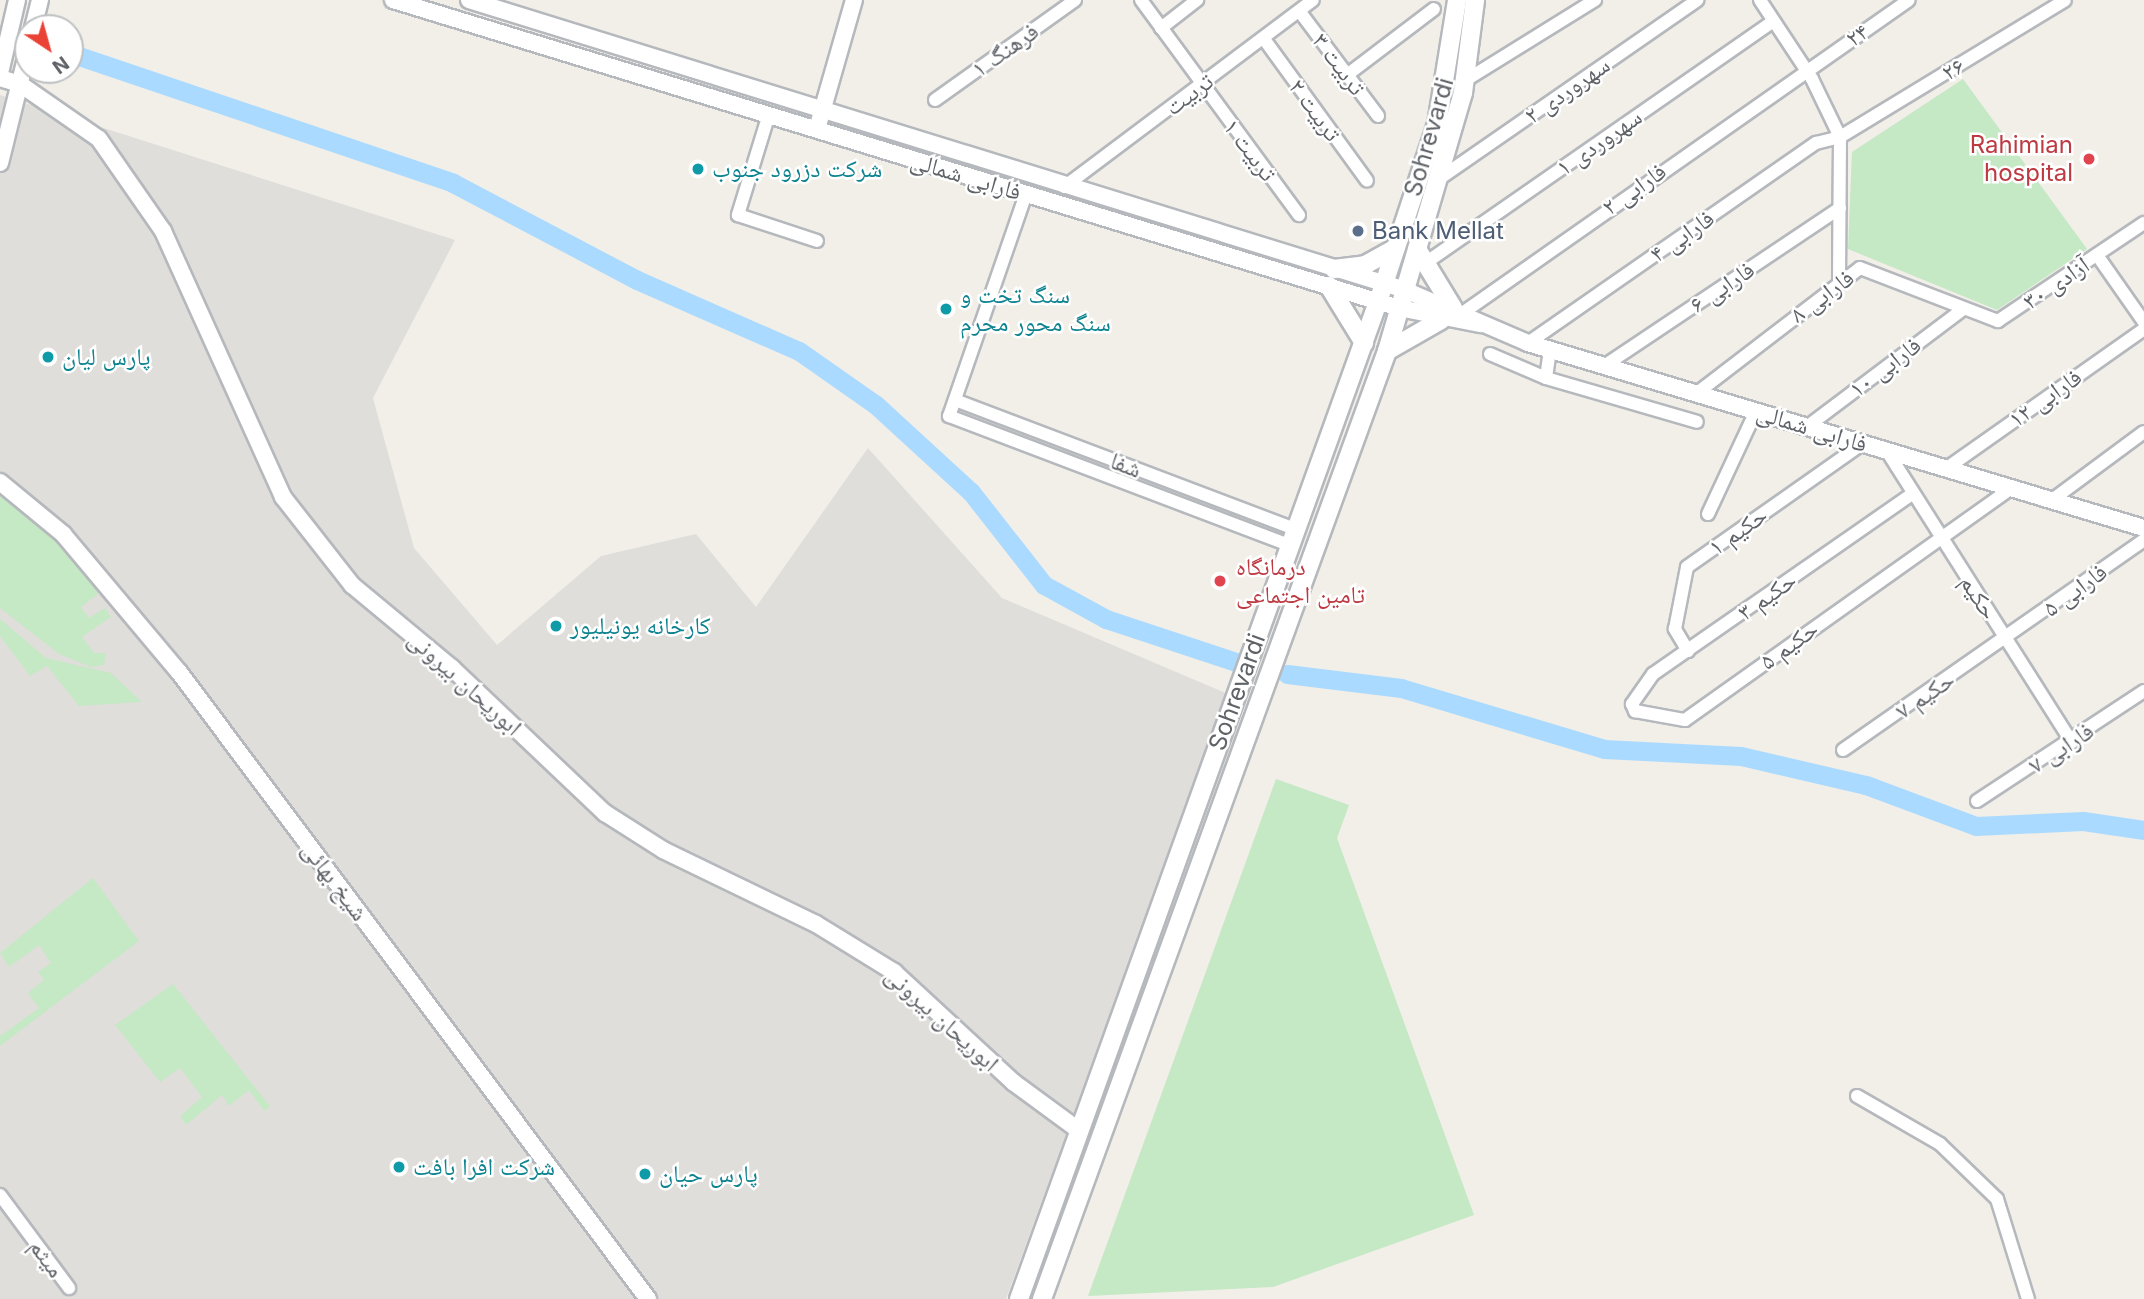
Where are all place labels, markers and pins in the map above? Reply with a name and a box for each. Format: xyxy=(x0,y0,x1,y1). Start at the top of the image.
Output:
place label: Rahimian hospital xyxy=(1970,131,2073,187)
marker: Rahimian hospital xyxy=(2079,149,2099,169)
place label: شرکت دزرود جنوب xyxy=(712,155,882,183)
marker: شرکت دزرود جنوب xyxy=(690,161,706,177)
place label: Bank Mellat xyxy=(1372,217,1504,245)
marker: Bank Mellat xyxy=(1350,223,1366,239)
place label: سنگ تخت و سنگ محور محرم xyxy=(960,281,1111,337)
marker: سنگ تخت و سنگ محور محرم xyxy=(938,301,954,317)
place label: پارس لیان xyxy=(62,343,150,371)
marker: پارس لیان xyxy=(40,349,56,365)
place label: درمانگاه تامین اجتماعی xyxy=(1236,553,1365,609)
marker: درمانگاه تامین اجتماعی xyxy=(1210,571,1230,591)
place label: کارخانه یونیلیور xyxy=(570,612,711,640)
marker: کارخانه یونیلیور xyxy=(548,618,564,634)
place label: شرکت افرا بافت xyxy=(413,1153,555,1181)
marker: شرکت افرا بافت xyxy=(391,1159,407,1175)
place label: پارس حیان xyxy=(659,1160,758,1188)
marker: پارس حیان xyxy=(637,1166,653,1182)

